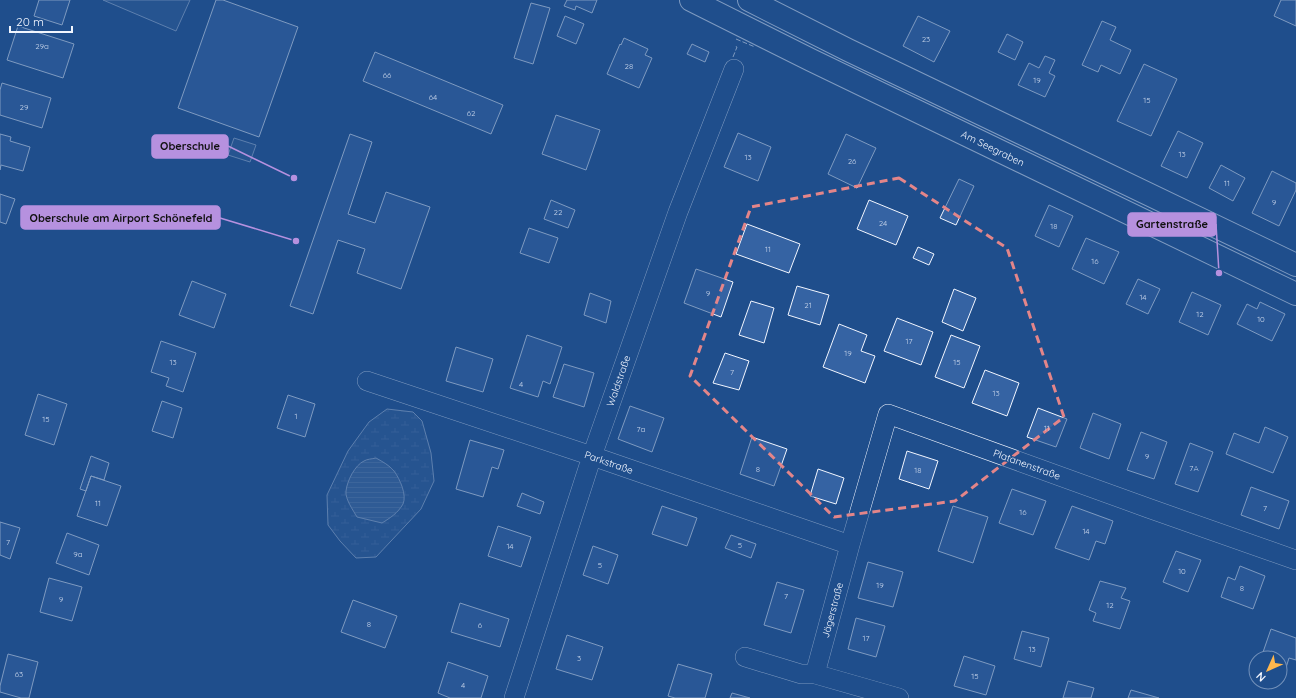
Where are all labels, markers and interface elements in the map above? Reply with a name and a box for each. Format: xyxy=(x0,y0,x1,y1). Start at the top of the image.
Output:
scale bar xyxy=(10,8,72,34)
text: 20 m xyxy=(16,14,44,29)
house number: 23 xyxy=(922,34,930,44)
house number: 29a xyxy=(35,41,49,51)
house number: 28 xyxy=(625,61,633,71)
house number: 66 xyxy=(383,70,392,80)
house number: 19 xyxy=(1033,75,1041,85)
house number: 64 xyxy=(429,92,437,102)
house number: 15 xyxy=(1143,95,1151,105)
house number: 29 xyxy=(20,102,29,112)
house number: 62 xyxy=(467,108,476,118)
street label: Am Seegraben xyxy=(959,128,1027,169)
callout: Oberschule xyxy=(152,135,228,158)
text: Oberschule xyxy=(160,139,220,153)
house number: 13 xyxy=(1178,149,1186,159)
house number: 13 xyxy=(744,152,752,162)
house number: 26 xyxy=(848,156,857,166)
house number: 11 xyxy=(1224,178,1230,188)
house number: 9 xyxy=(1272,197,1277,207)
callout: Oberschule am Airport Schönefeld xyxy=(21,206,220,229)
house number: 22 xyxy=(554,207,563,217)
text: Oberschule am Airport Schönefeld xyxy=(30,211,213,225)
callout: Gartenstraße xyxy=(1128,213,1216,236)
text: Gartenstraße xyxy=(1136,217,1209,231)
house number: 24 xyxy=(879,218,887,228)
house number: 18 xyxy=(1050,221,1058,231)
house number: 11 xyxy=(765,244,771,254)
house number: 16 xyxy=(1091,256,1099,266)
house number: 9 xyxy=(706,288,711,298)
house number: 14 xyxy=(1139,292,1147,302)
house number: 21 xyxy=(804,300,812,310)
house number: 12 xyxy=(1196,309,1204,319)
house number: 10 xyxy=(1257,314,1265,324)
house number: 17 xyxy=(905,336,913,346)
house number: 19 xyxy=(844,348,852,358)
street label: Waldstraße xyxy=(604,353,633,409)
house number: 13 xyxy=(169,357,177,367)
house number: 15 xyxy=(953,357,961,367)
house number: 7 xyxy=(730,367,734,377)
house number: 4 xyxy=(519,379,523,389)
house number: 13 xyxy=(992,388,1000,398)
house number: 1 xyxy=(295,411,298,421)
house number: 15 xyxy=(42,414,50,424)
house number: 11 xyxy=(1044,423,1050,433)
house number: 7a xyxy=(637,424,646,434)
street label: Platanenstraße xyxy=(991,446,1063,483)
street label: Parkstraße xyxy=(583,448,635,477)
house number: 9 xyxy=(1145,451,1150,461)
house number: 7A xyxy=(1189,463,1199,473)
house number: 8 xyxy=(756,464,760,474)
house number: 18 xyxy=(914,465,922,475)
house number: 11 xyxy=(95,498,101,508)
house number: 7 xyxy=(1263,503,1267,513)
house number: 16 xyxy=(1019,507,1027,517)
house number: 14 xyxy=(1082,526,1090,536)
house number: 7 xyxy=(6,537,10,547)
house number: 5 xyxy=(738,540,742,550)
house number: 14 xyxy=(506,541,514,551)
house number: 9a xyxy=(73,549,83,559)
house number: 5 xyxy=(598,560,602,570)
house number: 10 xyxy=(1178,566,1186,576)
house number: 19 xyxy=(876,580,884,590)
street label: Jägerstraße xyxy=(819,581,846,639)
house number: 8 xyxy=(1240,583,1244,593)
house number: 7 xyxy=(784,591,788,601)
house number: 9 xyxy=(59,594,64,604)
house number: 12 xyxy=(1106,600,1114,610)
house number: 8 xyxy=(367,619,371,629)
house number: 6 xyxy=(478,620,483,630)
house number: 17 xyxy=(862,633,870,643)
house number: 13 xyxy=(1028,644,1036,654)
north arrow xyxy=(1248,650,1288,690)
house number: 3 xyxy=(577,653,581,663)
house number: 63 xyxy=(15,669,23,679)
text: N xyxy=(1253,669,1269,685)
house number: 15 xyxy=(971,671,979,681)
house number: 4 xyxy=(461,680,465,690)

